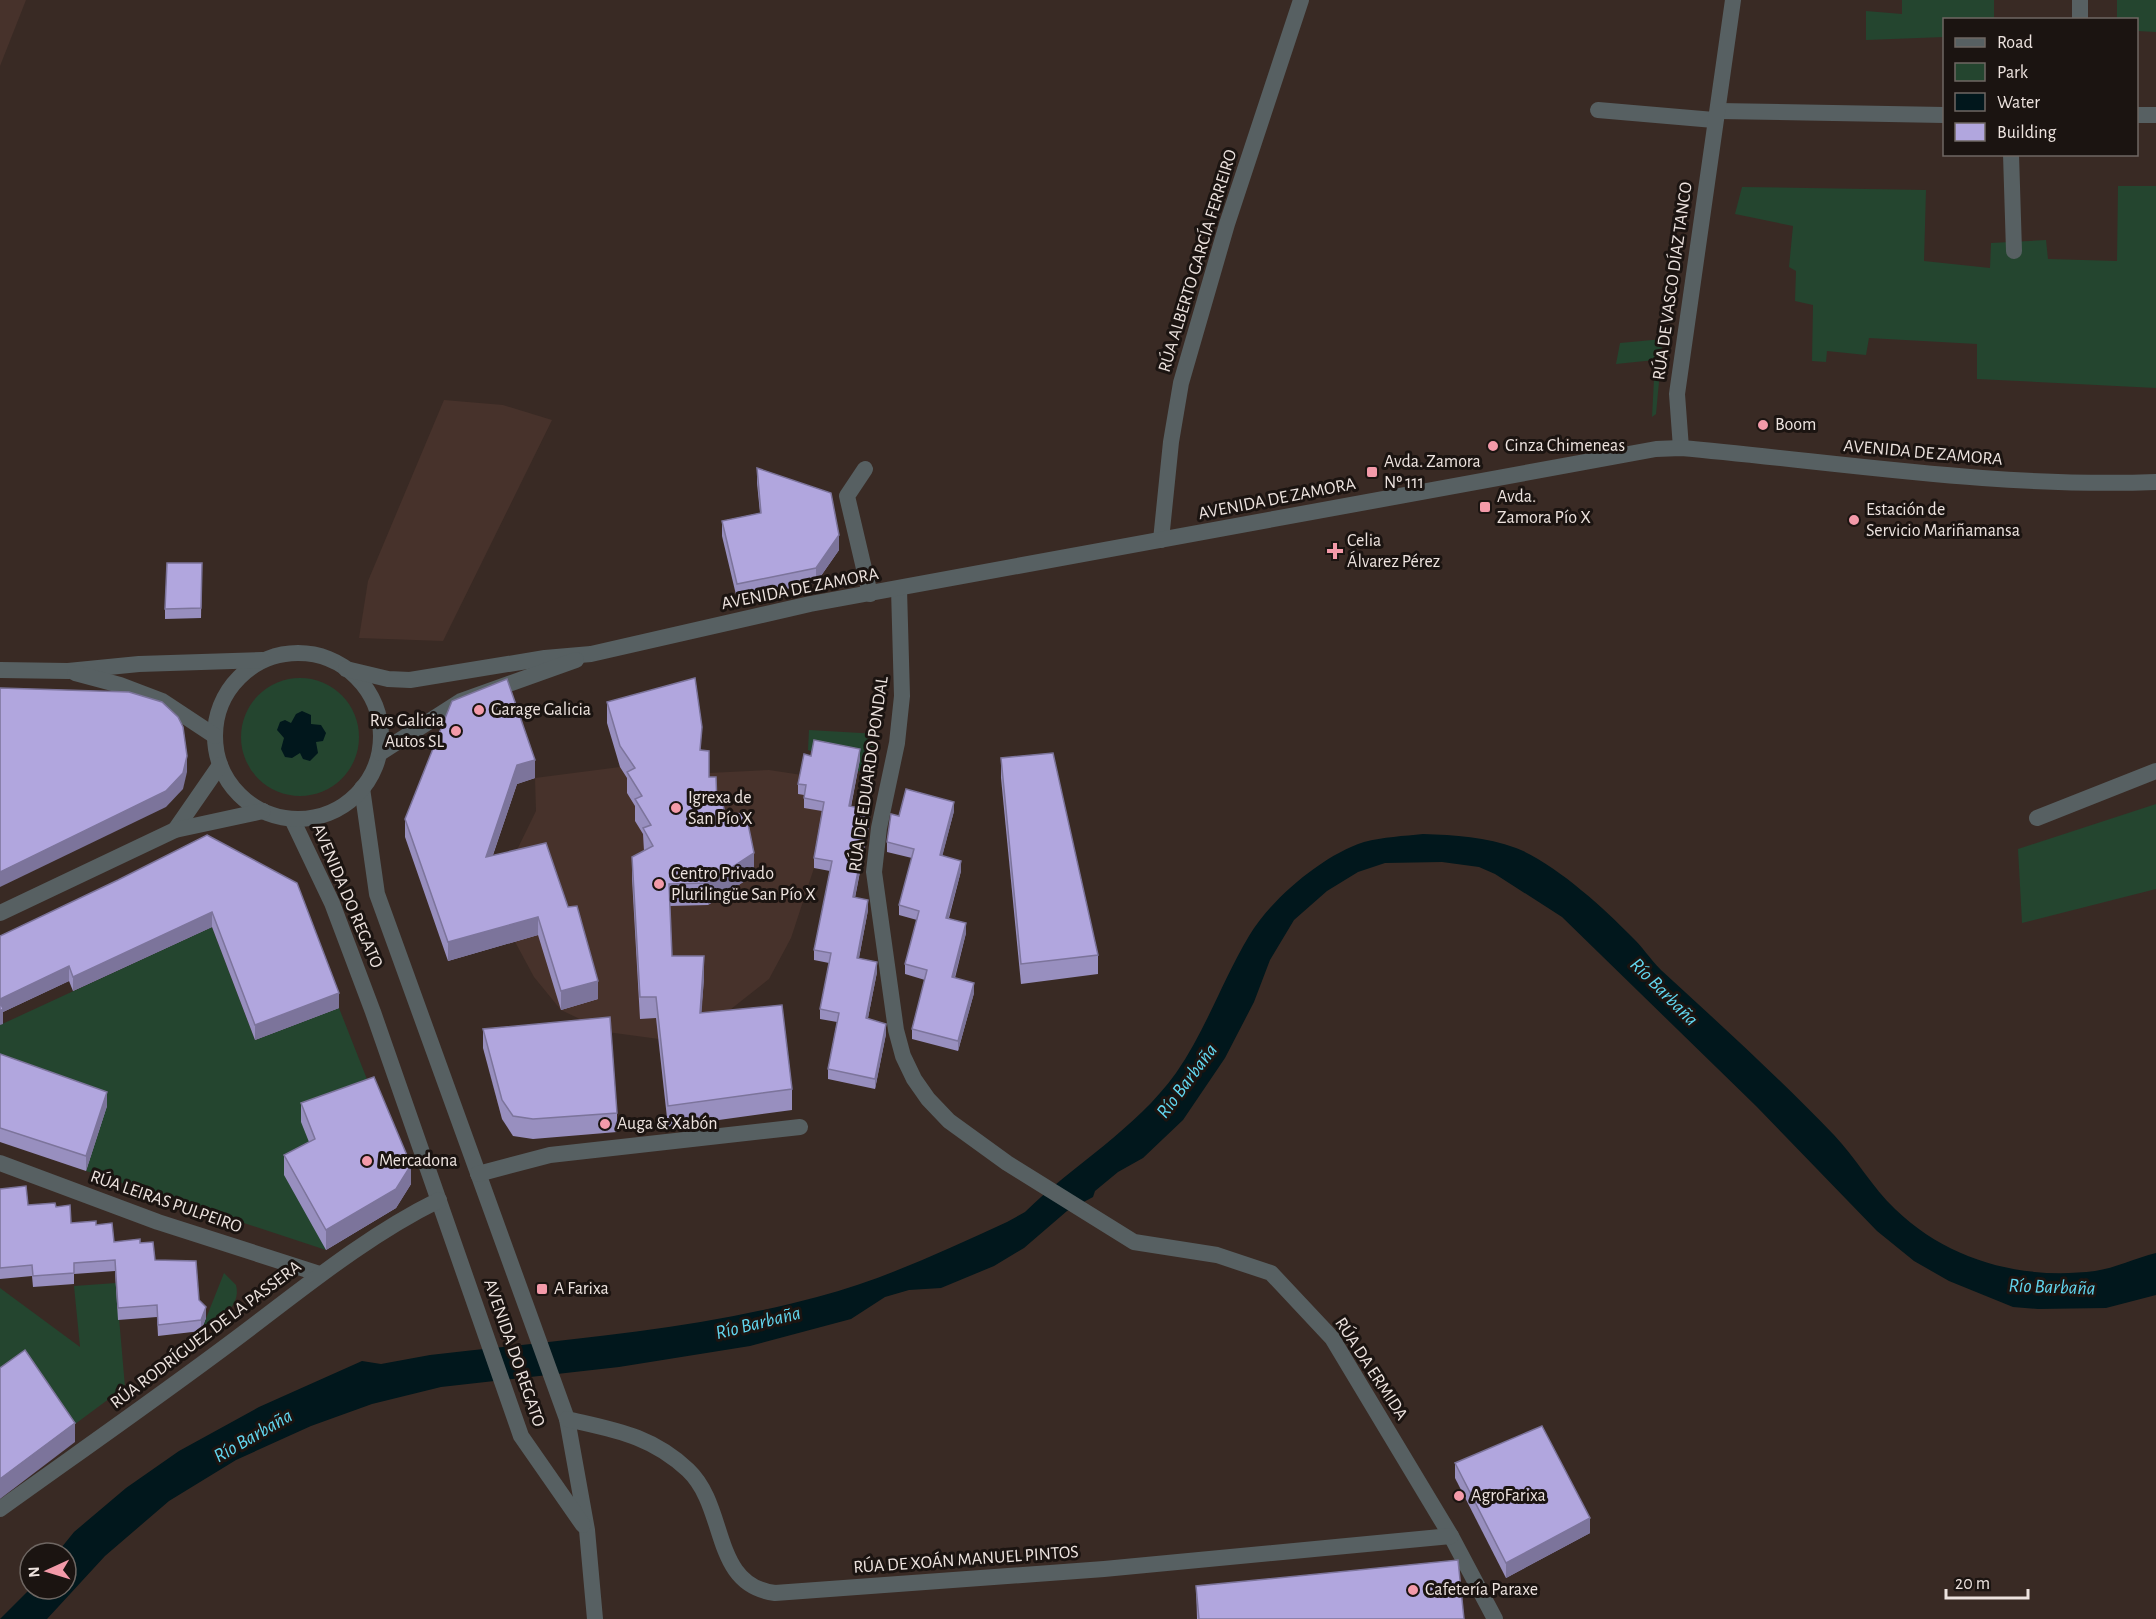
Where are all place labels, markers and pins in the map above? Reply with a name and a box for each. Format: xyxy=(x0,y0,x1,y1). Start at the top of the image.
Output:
place label: Boom xyxy=(1775,416,1816,434)
marker: Boom xyxy=(1756,418,1770,432)
place label: Cinza Chimeneas xyxy=(1505,437,1625,455)
marker: Cinza Chimeneas xyxy=(1486,439,1500,453)
place label: Avda. Zamora Nº 111 xyxy=(1384,453,1481,492)
marker: Avda. Zamora Nº 111 xyxy=(1365,465,1379,479)
place label: Avda. Zamora Pío X xyxy=(1497,488,1591,527)
marker: Avda. Zamora Pío X xyxy=(1478,500,1492,514)
place label: Estación de Servicio Mariñamansa xyxy=(1866,501,2020,540)
marker: Estación de Servicio Mariñamansa xyxy=(1847,513,1861,527)
place label: Celia Álvarez Pérez xyxy=(1347,532,1440,571)
marker: Celia Álvarez Pérez xyxy=(1328,544,1342,558)
place label: Garage Galicia xyxy=(491,701,591,719)
marker: Garage Galicia xyxy=(472,703,486,717)
place label: Rvs Galicia Autos SL xyxy=(370,712,445,751)
marker: Rvs Galicia Autos SL xyxy=(449,724,463,738)
place label: Igrexa de San Pío X xyxy=(688,789,753,828)
marker: Igrexa de San Pío X xyxy=(669,801,683,815)
place label: Centro Privado Plurilingüe San Pío X xyxy=(671,865,816,904)
marker: Centro Privado Plurilingüe San Pío X xyxy=(652,877,666,891)
place label: Auga & Xabón xyxy=(617,1115,718,1133)
marker: Auga & Xabón xyxy=(598,1117,612,1131)
place label: Mercadona xyxy=(379,1152,458,1170)
marker: Mercadona xyxy=(360,1154,374,1168)
place label: A Farixa xyxy=(554,1280,609,1298)
marker: A Farixa xyxy=(535,1282,549,1296)
place label: AgroFarixa xyxy=(1471,1487,1546,1505)
marker: AgroFarixa xyxy=(1452,1489,1466,1503)
place label: Cafetería Paraxe xyxy=(1425,1581,1538,1599)
marker: Cafetería Paraxe xyxy=(1406,1583,1420,1597)

